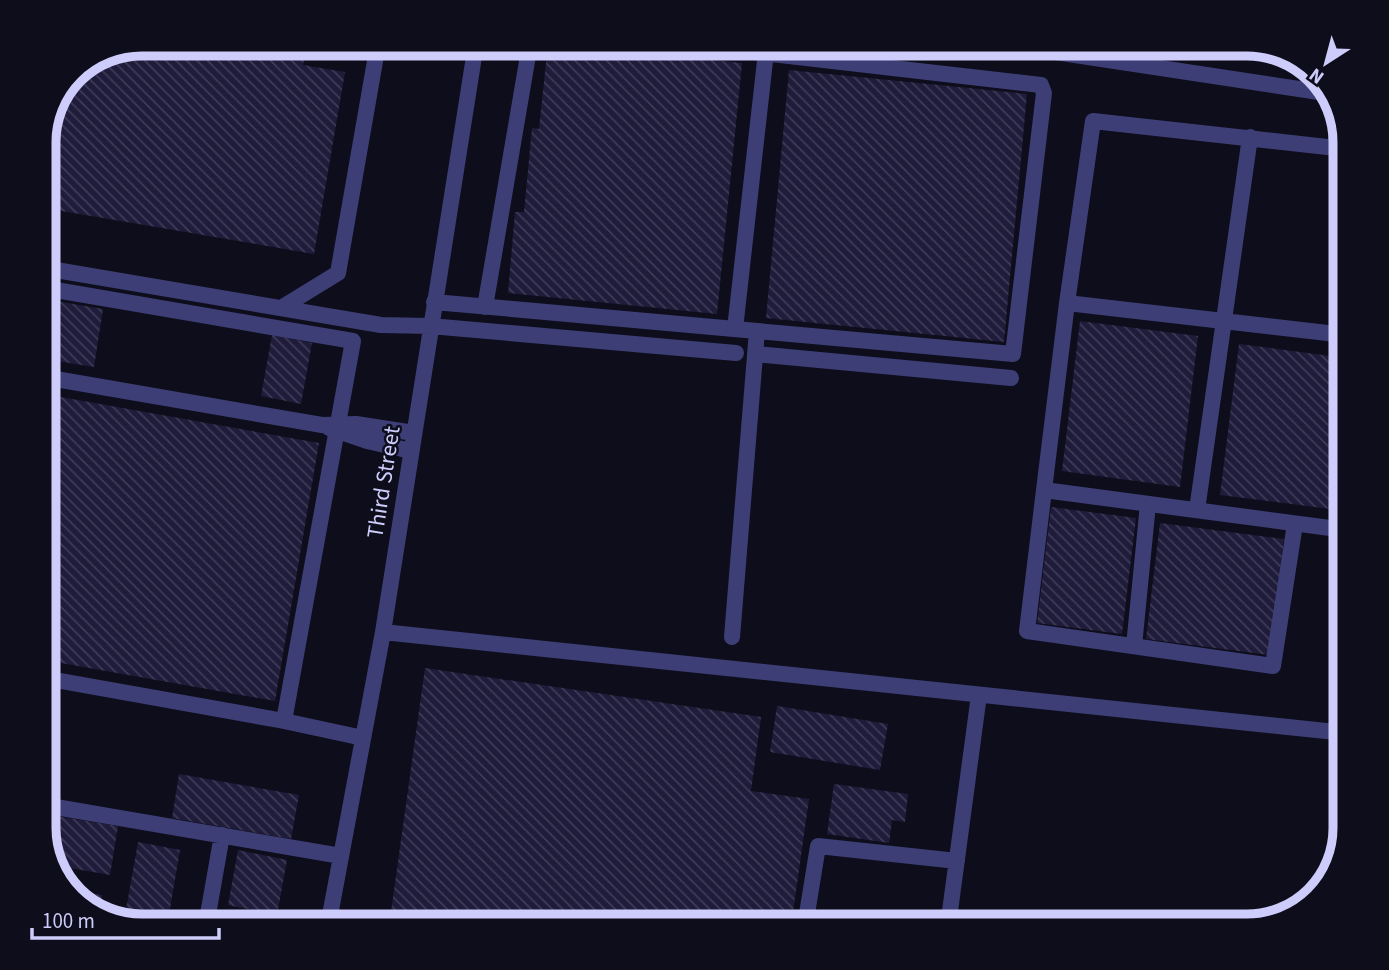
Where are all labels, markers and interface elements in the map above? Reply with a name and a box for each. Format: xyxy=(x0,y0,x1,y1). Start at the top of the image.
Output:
north arrow xyxy=(1291,28,1361,98)
text: N xyxy=(1304,61,1330,90)
street label: Third Street xyxy=(358,423,409,541)
scale bar xyxy=(32,897,219,941)
text: 100 m xyxy=(42,906,95,936)

